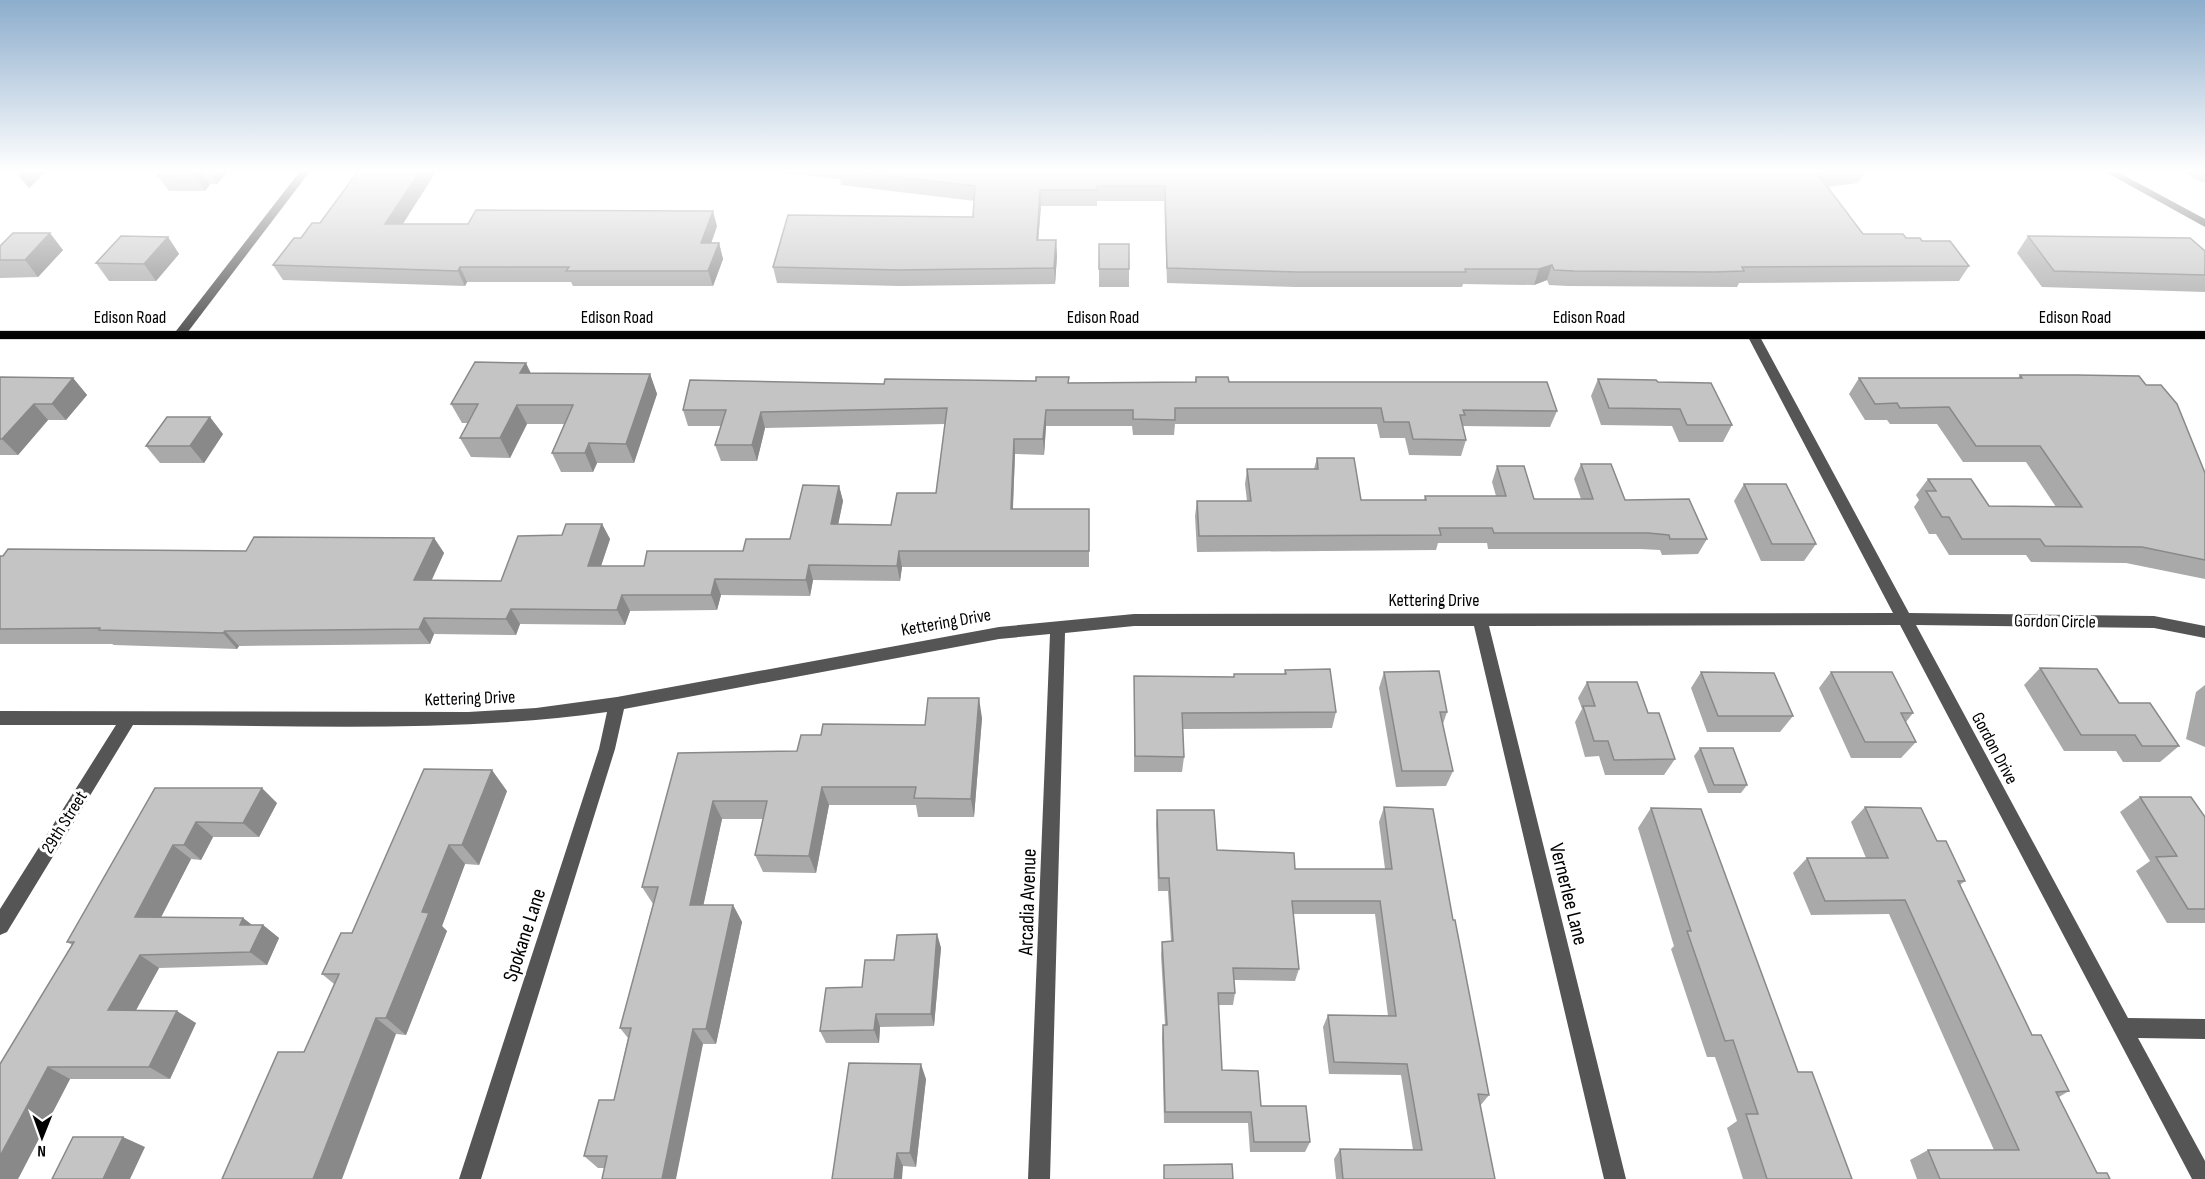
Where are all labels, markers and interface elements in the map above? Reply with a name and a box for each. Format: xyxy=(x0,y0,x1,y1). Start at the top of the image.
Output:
street label: Edison Road xyxy=(94,307,166,328)
street label: Edison Road xyxy=(581,307,653,328)
street label: Edison Road xyxy=(1067,307,1139,328)
street label: Edison Road xyxy=(1553,307,1625,328)
street label: Edison Road xyxy=(2039,307,2111,328)
street label: Kettering Drive xyxy=(1389,590,1479,611)
street label: Kettering Drive xyxy=(900,604,993,641)
street label: Gordon Circle xyxy=(2014,610,2096,633)
street label: Kettering Drive xyxy=(424,686,516,711)
street label: Gordon Drive xyxy=(1967,709,2022,788)
street label: 29th Street xyxy=(37,787,92,857)
street label: Vernerlee Lane xyxy=(1544,841,1593,948)
street label: Arcadia Avenue xyxy=(1013,848,1042,957)
street label: Spokane Lane xyxy=(498,885,551,985)
north arrow xyxy=(12,1107,72,1167)
text: N xyxy=(37,1141,46,1160)

